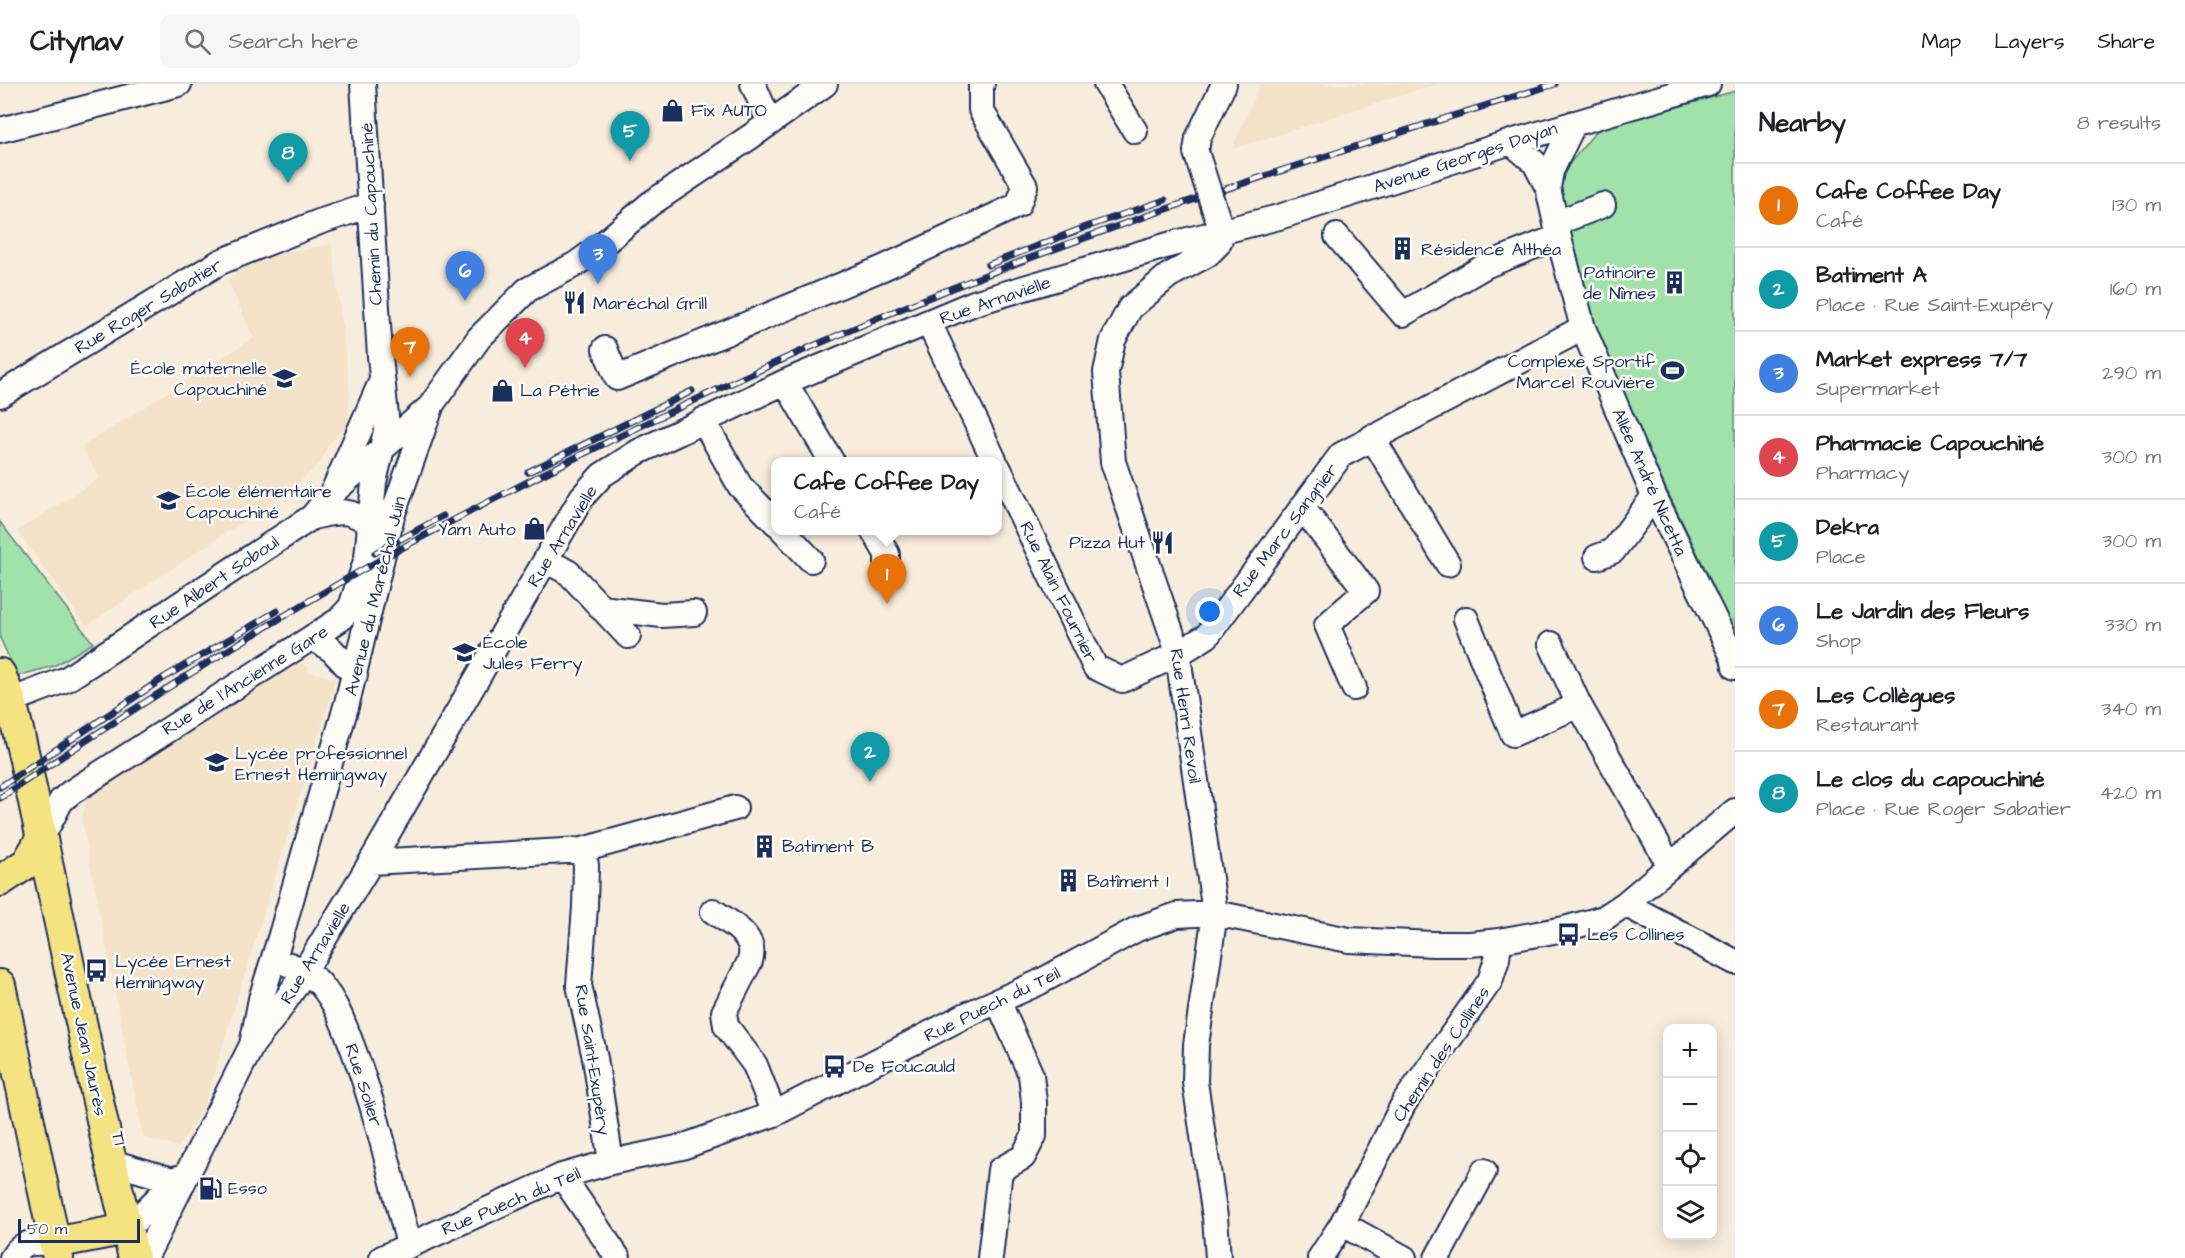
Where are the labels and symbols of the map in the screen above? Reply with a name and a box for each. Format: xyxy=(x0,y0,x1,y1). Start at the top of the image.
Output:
shop icon: Fix AUTO xyxy=(660,97,686,123)
place label: Fix AUTO xyxy=(691,98,767,123)
pin: 5 xyxy=(610,112,650,161)
street label: Avenue Georges Dayan xyxy=(1370,116,1561,200)
street label: Chemin du Capouchiné xyxy=(354,122,389,306)
pin: 8 xyxy=(268,134,308,183)
pin: 3 xyxy=(578,234,618,284)
building icon: Résidence Althéa xyxy=(1390,236,1416,262)
place label: Résidence Althéa xyxy=(1421,237,1561,262)
street label: Rue Roger Sabatier xyxy=(70,252,227,361)
pin: 6 xyxy=(446,252,484,301)
place label: Patinoire de Nîmes xyxy=(1583,260,1656,306)
building icon: Patinoire de Nîmes xyxy=(1661,269,1687,295)
street label: Rue Arnavielle xyxy=(936,270,1054,331)
restaurant icon: Maréchal Grill xyxy=(562,290,588,316)
place label: Maréchal Grill xyxy=(593,291,707,316)
pin: 4 xyxy=(506,318,544,368)
pin: 7 xyxy=(390,328,430,377)
place label: Complexe Sportif Marcel Rouvière xyxy=(1508,349,1655,395)
place label: École maternelle Capouchiné xyxy=(131,356,267,402)
sports icon: Complexe Sportif Marcel Rouvière xyxy=(1660,358,1686,384)
school or university icon: École maternelle Capouchiné xyxy=(272,365,298,391)
shop icon: La Pétrie xyxy=(489,377,515,403)
place label: La Pétrie xyxy=(520,378,600,403)
street label: Allée André Nicetta xyxy=(1606,404,1693,560)
street label: Rue Marc Sangnier xyxy=(1227,458,1345,603)
place label: École élémentaire Capouchiné xyxy=(186,479,332,525)
street label: Rue Arnavielle xyxy=(521,480,604,592)
school or university icon: École élémentaire Capouchiné xyxy=(155,488,181,514)
street label: Avenue du Maréchal Juin xyxy=(339,494,412,699)
shop icon: Yam Auto xyxy=(521,516,547,542)
place label: Yam Auto xyxy=(438,517,516,542)
street label: Rue Alain Fournier xyxy=(1013,517,1104,667)
restaurant icon: Pizza Hut xyxy=(1150,529,1176,555)
street label: Rue Albert Soboul xyxy=(145,530,284,635)
place label: Pizza Hut xyxy=(1069,530,1146,555)
pin: 1 xyxy=(868,554,906,604)
your location xyxy=(1195,597,1224,626)
street label: Rue de l'Ancienne Gare xyxy=(157,619,333,742)
place label: École Jules Ferry xyxy=(483,630,583,677)
school or university icon: École Jules Ferry xyxy=(452,639,478,665)
street label: Rue Henri Revoil xyxy=(1164,647,1207,785)
pin: 2 xyxy=(850,732,890,782)
place label: Lycée professionnel Ernest Hemingway xyxy=(235,741,408,788)
school or university icon: Lycée professionnel Ernest Hemingway xyxy=(204,750,230,776)
building icon: Batiment B xyxy=(751,833,777,859)
place label: Batiment B xyxy=(782,834,874,859)
building icon: Batîment 1 xyxy=(1056,868,1082,894)
place label: Batîment 1 xyxy=(1087,869,1169,894)
street label: Rue Arnavielle xyxy=(274,897,357,1009)
bus stop icon: Les Collines xyxy=(1556,921,1582,947)
place label: Les Collines xyxy=(1587,922,1684,947)
place label: Lycée Ernest Hemingway xyxy=(115,949,232,996)
street label: Avenue Jean Jaurès xyxy=(54,950,113,1118)
bus stop icon: Lycée Ernest Hemingway xyxy=(84,958,110,984)
street label: Rue Puech du Teil xyxy=(920,961,1065,1048)
street label: Chemin des Collines xyxy=(1387,982,1496,1127)
street label: Rue Saint-Exupéry xyxy=(567,983,617,1137)
street label: Rue Solier xyxy=(338,1040,389,1130)
bus stop icon: De Foucauld xyxy=(822,1053,848,1079)
place label: De Foucauld xyxy=(853,1054,955,1079)
street label: T1 xyxy=(105,1129,132,1148)
street label: Rue Puech du Teil xyxy=(438,1161,585,1242)
fuel station icon: Esso xyxy=(197,1175,223,1201)
place label: Esso xyxy=(228,1176,267,1201)
scale bar xyxy=(18,1216,140,1244)

